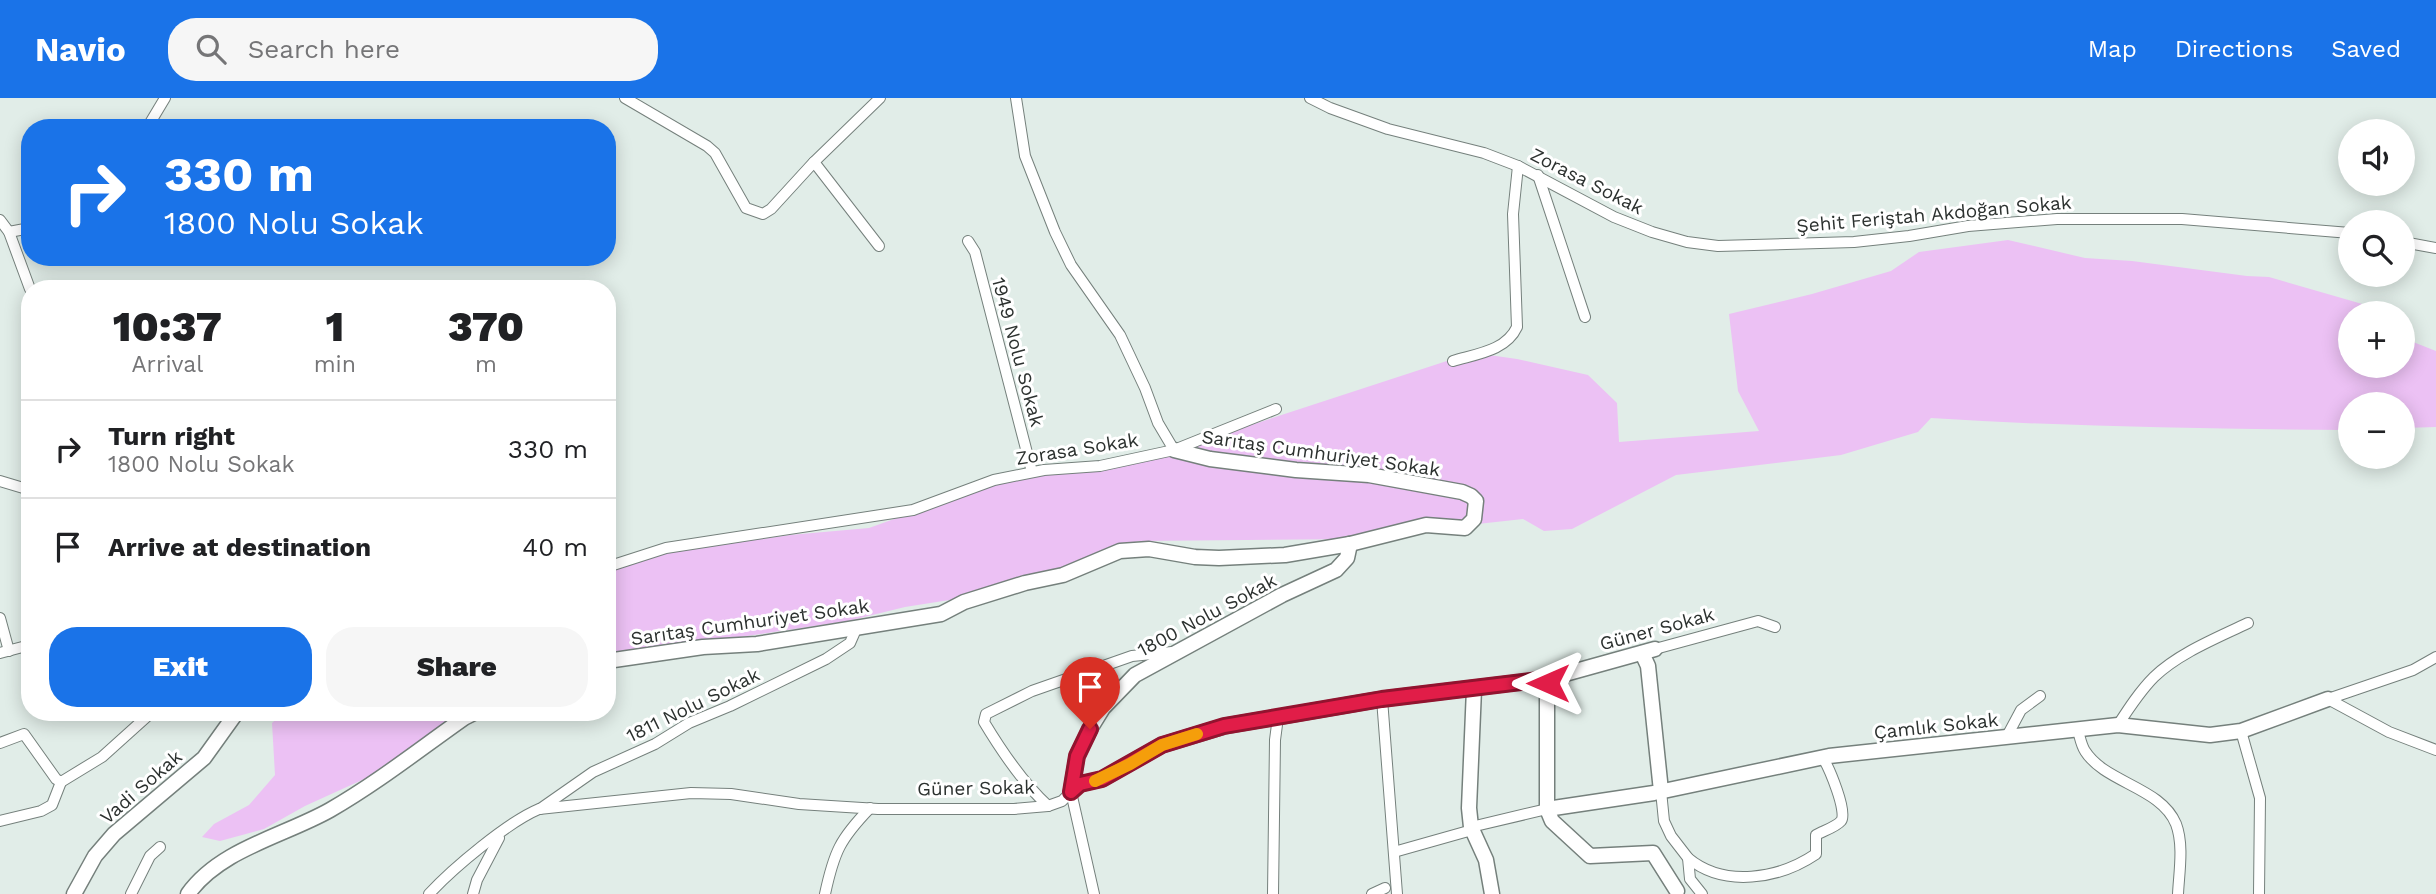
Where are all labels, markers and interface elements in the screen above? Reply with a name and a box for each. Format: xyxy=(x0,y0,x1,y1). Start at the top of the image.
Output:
search box xyxy=(168,18,658,81)
text: Navio xyxy=(35,30,126,69)
icon: search xyxy=(192,30,230,68)
text: Search here xyxy=(248,34,400,64)
text: Map xyxy=(2088,35,2137,63)
text: Directions xyxy=(2175,35,2293,63)
text: Saved xyxy=(2331,35,2401,63)
map controls xyxy=(2338,119,2415,469)
button: sound xyxy=(2338,119,2415,196)
street label: Zorasa Sokak xyxy=(1527,143,1648,219)
text: 330 m xyxy=(164,145,314,203)
icon: right xyxy=(49,147,140,238)
street label: Şehit Feriştah Akdoğan Sokak xyxy=(1796,190,2073,237)
text: 1800 Nolu Sokak xyxy=(164,204,424,242)
button: search xyxy=(2338,210,2415,287)
street label: 1949 Nolu Sokak xyxy=(987,275,1049,429)
button: + xyxy=(2338,301,2415,378)
text: 10:37 xyxy=(113,302,222,351)
text: 1 xyxy=(325,302,344,351)
text: 370 xyxy=(448,302,524,351)
text: Arrival xyxy=(131,351,203,378)
text: min xyxy=(314,351,356,378)
text: m xyxy=(475,351,497,378)
button: − xyxy=(2338,392,2415,469)
text: Turn right xyxy=(108,421,235,451)
street label: Sarıtaş Cumhuriyet Sokak xyxy=(1200,425,1442,481)
street label: Zorasa Sokak xyxy=(1014,428,1140,470)
icon: right xyxy=(49,430,87,468)
text: 330 m xyxy=(508,434,588,464)
text: 1800 Nolu Sokak xyxy=(108,451,295,478)
icon: arrive xyxy=(49,528,87,566)
text: Arrive at destination xyxy=(108,532,371,562)
text: 40 m xyxy=(522,532,588,562)
street label: 1800 Nolu Sokak xyxy=(1134,569,1281,661)
street label: Sarıtaş Cumhuriyet Sokak xyxy=(629,594,871,650)
street label: Güner Sokak xyxy=(1597,603,1717,655)
button: Exit xyxy=(49,627,312,707)
button: Share xyxy=(326,627,588,707)
position arrow xyxy=(1511,646,1585,720)
pin xyxy=(1060,657,1120,729)
street label: 1811 Nolu Sokak xyxy=(623,663,764,747)
icon: arrive xyxy=(1071,668,1109,706)
street label: Çamlık Sokak xyxy=(1872,708,2000,744)
street label: Vadi Sokak xyxy=(95,745,187,829)
street label: Güner Sokak xyxy=(917,775,1035,801)

